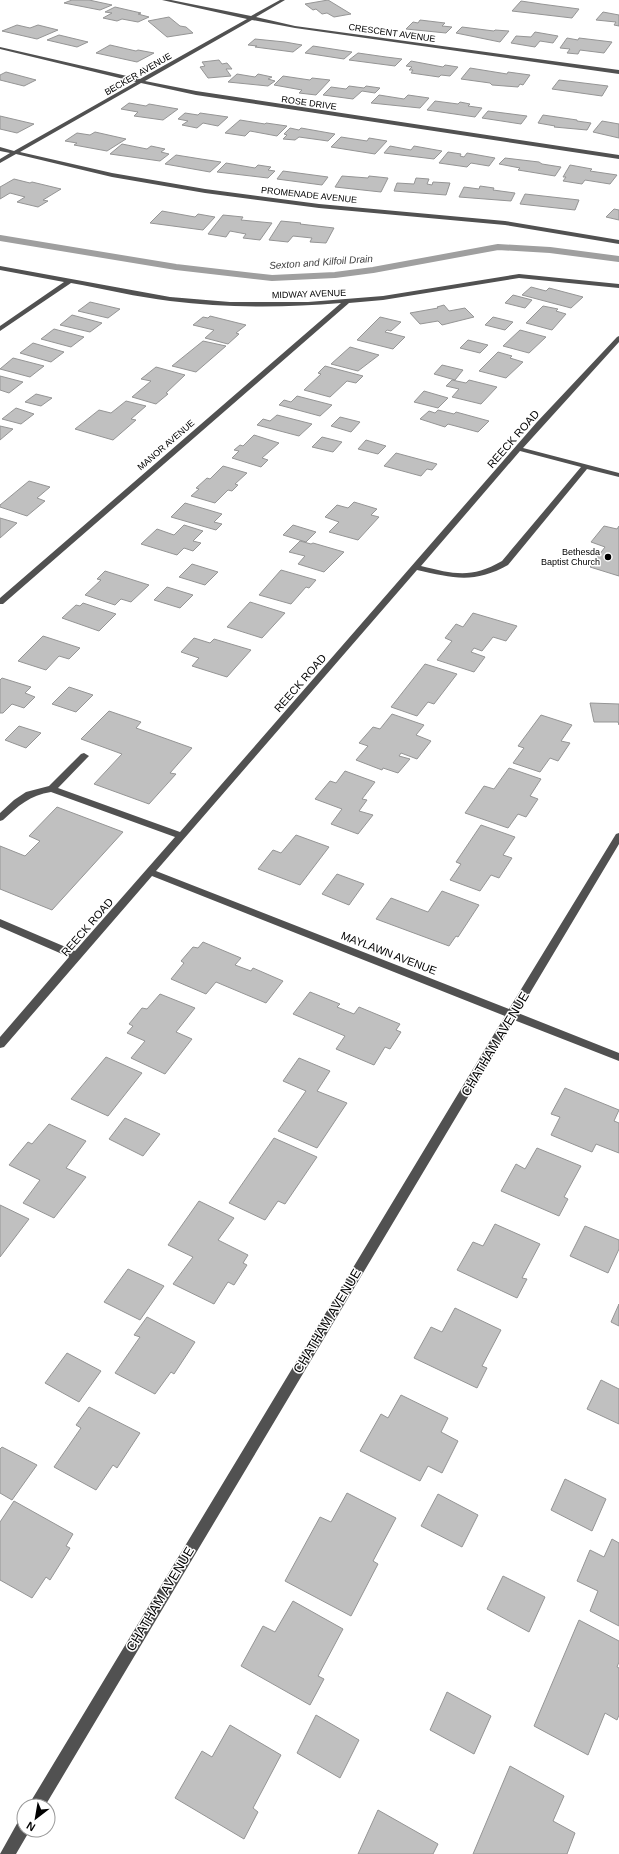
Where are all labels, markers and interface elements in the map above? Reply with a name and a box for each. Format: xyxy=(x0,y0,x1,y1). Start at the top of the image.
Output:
street label: CRESCENT AVENUE xyxy=(348,22,436,44)
street label: BECKER AVENUE xyxy=(103,51,173,97)
street label: ROSE DRIVE xyxy=(281,94,337,112)
street label: PROMENADE AVENUE xyxy=(261,185,357,205)
water label: Sexton and Kilfoil Drain xyxy=(269,253,374,271)
street label: MIDWAY AVENUE xyxy=(272,288,346,300)
street label: REECK ROAD xyxy=(485,408,541,470)
street label: MANOR AVENUE xyxy=(136,418,196,472)
place label: Bethesda Baptist Church xyxy=(541,547,600,567)
marker: Bethesda Baptist Church xyxy=(603,552,613,562)
street label: REECK ROAD xyxy=(272,652,328,714)
street label: REECK ROAD xyxy=(59,896,115,958)
street label: MAYLAWN AVENUE xyxy=(340,929,438,977)
street label: CHATHAM AVENUE xyxy=(458,989,532,1099)
street label: CHATHAM AVENUE xyxy=(290,1266,364,1376)
street label: CHATHAM AVENUE xyxy=(123,1544,197,1654)
north arrow xyxy=(16,1798,56,1838)
text: N xyxy=(24,1819,37,1834)

